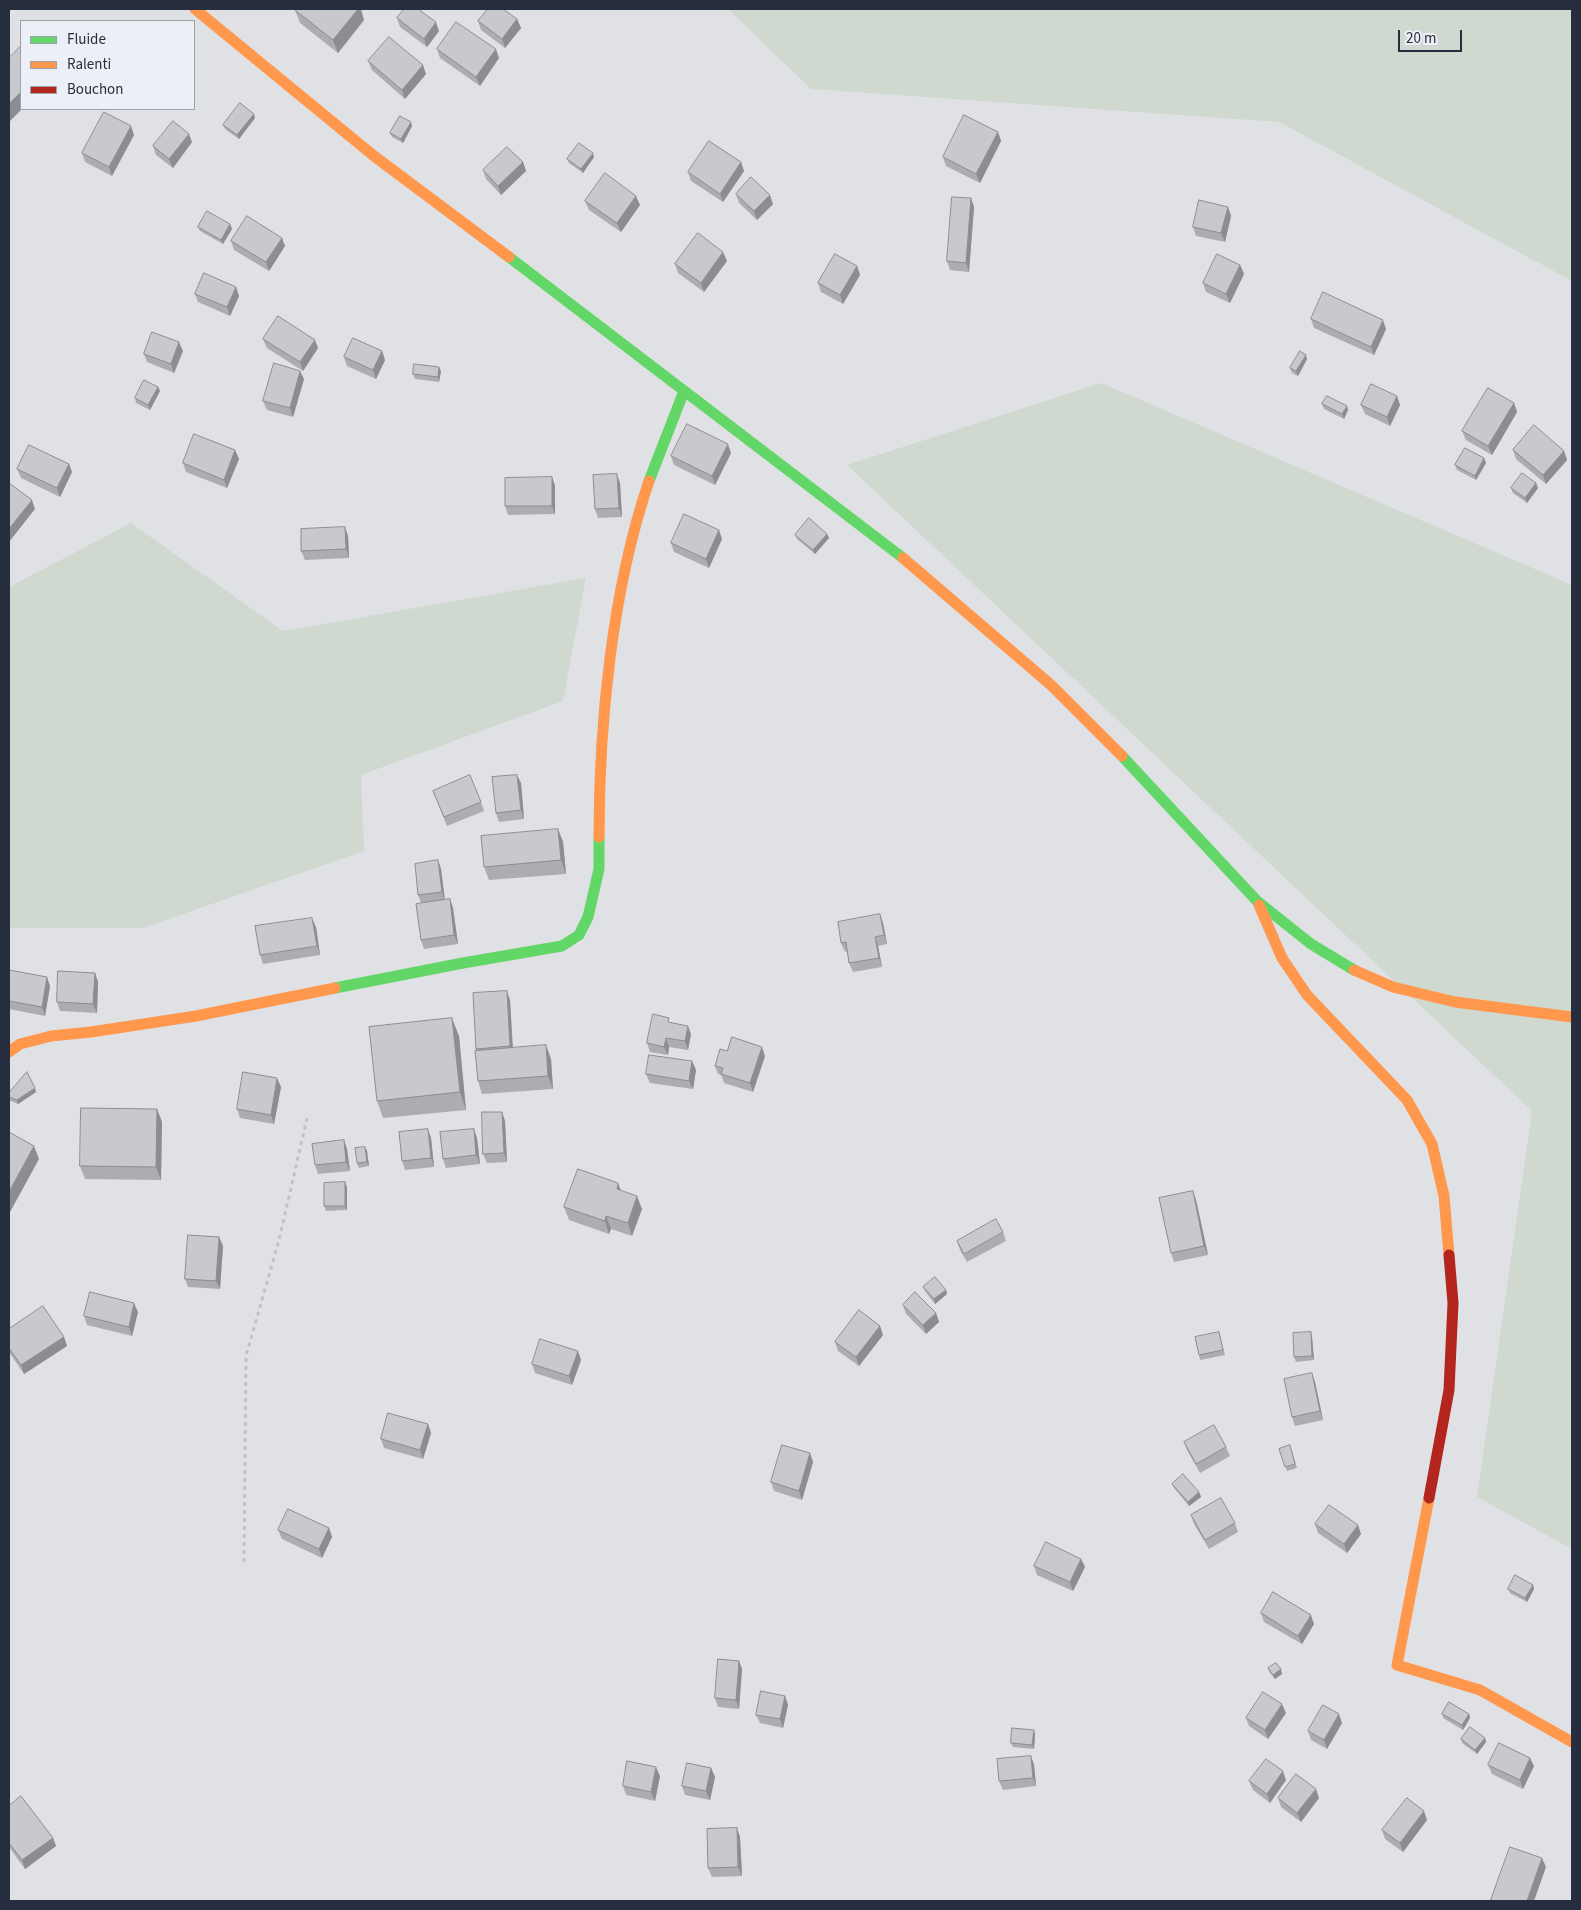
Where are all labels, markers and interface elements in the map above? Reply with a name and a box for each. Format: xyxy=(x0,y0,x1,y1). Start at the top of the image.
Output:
legend xyxy=(20,20,195,110)
scale bar xyxy=(1401,20,1465,52)
text: 20 m xyxy=(1406,28,1436,49)
text: Fluide xyxy=(67,29,106,50)
text: Ralenti xyxy=(67,54,111,75)
text: Bouchon xyxy=(67,79,123,100)

